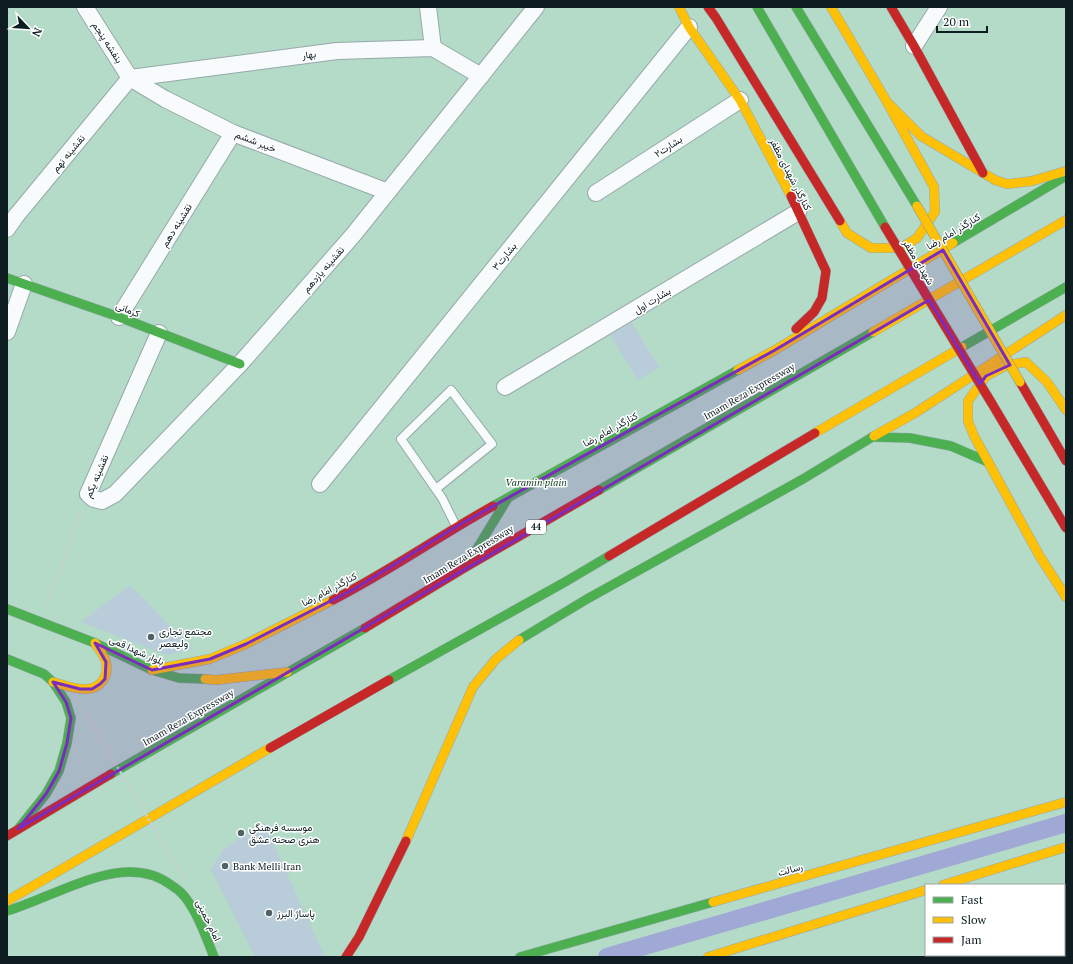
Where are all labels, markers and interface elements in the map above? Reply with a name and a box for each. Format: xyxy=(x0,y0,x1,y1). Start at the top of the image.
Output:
north arrow xyxy=(8,8,48,48)
scale bar xyxy=(937,8,987,34)
text: 20 m xyxy=(943,14,970,29)
street label: بنفشه پنجم xyxy=(88,19,126,66)
text: N xyxy=(29,25,45,40)
street label: بهار xyxy=(300,47,317,62)
street label: خیبر ششم xyxy=(234,128,278,155)
street label: نقشینه نهم xyxy=(49,132,88,175)
street label: بشارت۲ xyxy=(652,133,685,160)
street label: کنارگذر شهدای مظفر xyxy=(766,135,815,213)
street label: نقشینه دهم xyxy=(158,201,195,249)
street label: کنارگذر امام رضا xyxy=(924,210,983,253)
street label: شهدای مظفر xyxy=(899,236,937,288)
street label: بشارت۳ xyxy=(489,240,520,273)
street label: نقشینه یازدهم xyxy=(300,243,347,295)
street label: بشارت اول xyxy=(631,284,673,317)
street label: کرمانی xyxy=(114,299,142,320)
street label: Imam Reza Expressway xyxy=(701,360,798,423)
street label: کنارگذر امام رضا xyxy=(580,409,640,450)
street label: نقشینه یکم xyxy=(82,453,111,500)
park label: Varamin plain xyxy=(505,476,567,489)
road number: 44 xyxy=(526,520,546,534)
street label: Imam Reza Expressway xyxy=(421,522,517,587)
street label: کنارگذر امام رضا xyxy=(299,569,360,609)
place label: مجتمع تجاری ولیعصر xyxy=(158,625,212,650)
marker: مجتمع تجاری ولیعصر xyxy=(146,632,156,642)
street label: بلوار شهدا قمی xyxy=(107,633,166,668)
street label: Imam Reza Expressway xyxy=(140,686,237,749)
place label: موسسه فرهنگی هنری صحنه عشق xyxy=(249,821,319,846)
marker: موسسه فرهنگی هنری صحنه عشق xyxy=(236,828,246,838)
place label: Bank Melli Iran xyxy=(233,860,301,873)
street label: رسالت xyxy=(776,860,804,879)
marker: Bank Melli Iran xyxy=(220,861,230,871)
legend xyxy=(925,884,1065,956)
text: Fast xyxy=(961,892,984,907)
street label: امام خمینی xyxy=(193,897,224,943)
place label: پاساژ البرز xyxy=(276,907,315,921)
marker: پاساژ البرز xyxy=(264,908,274,918)
text: Slow xyxy=(961,912,987,927)
text: Jam xyxy=(961,932,982,947)

